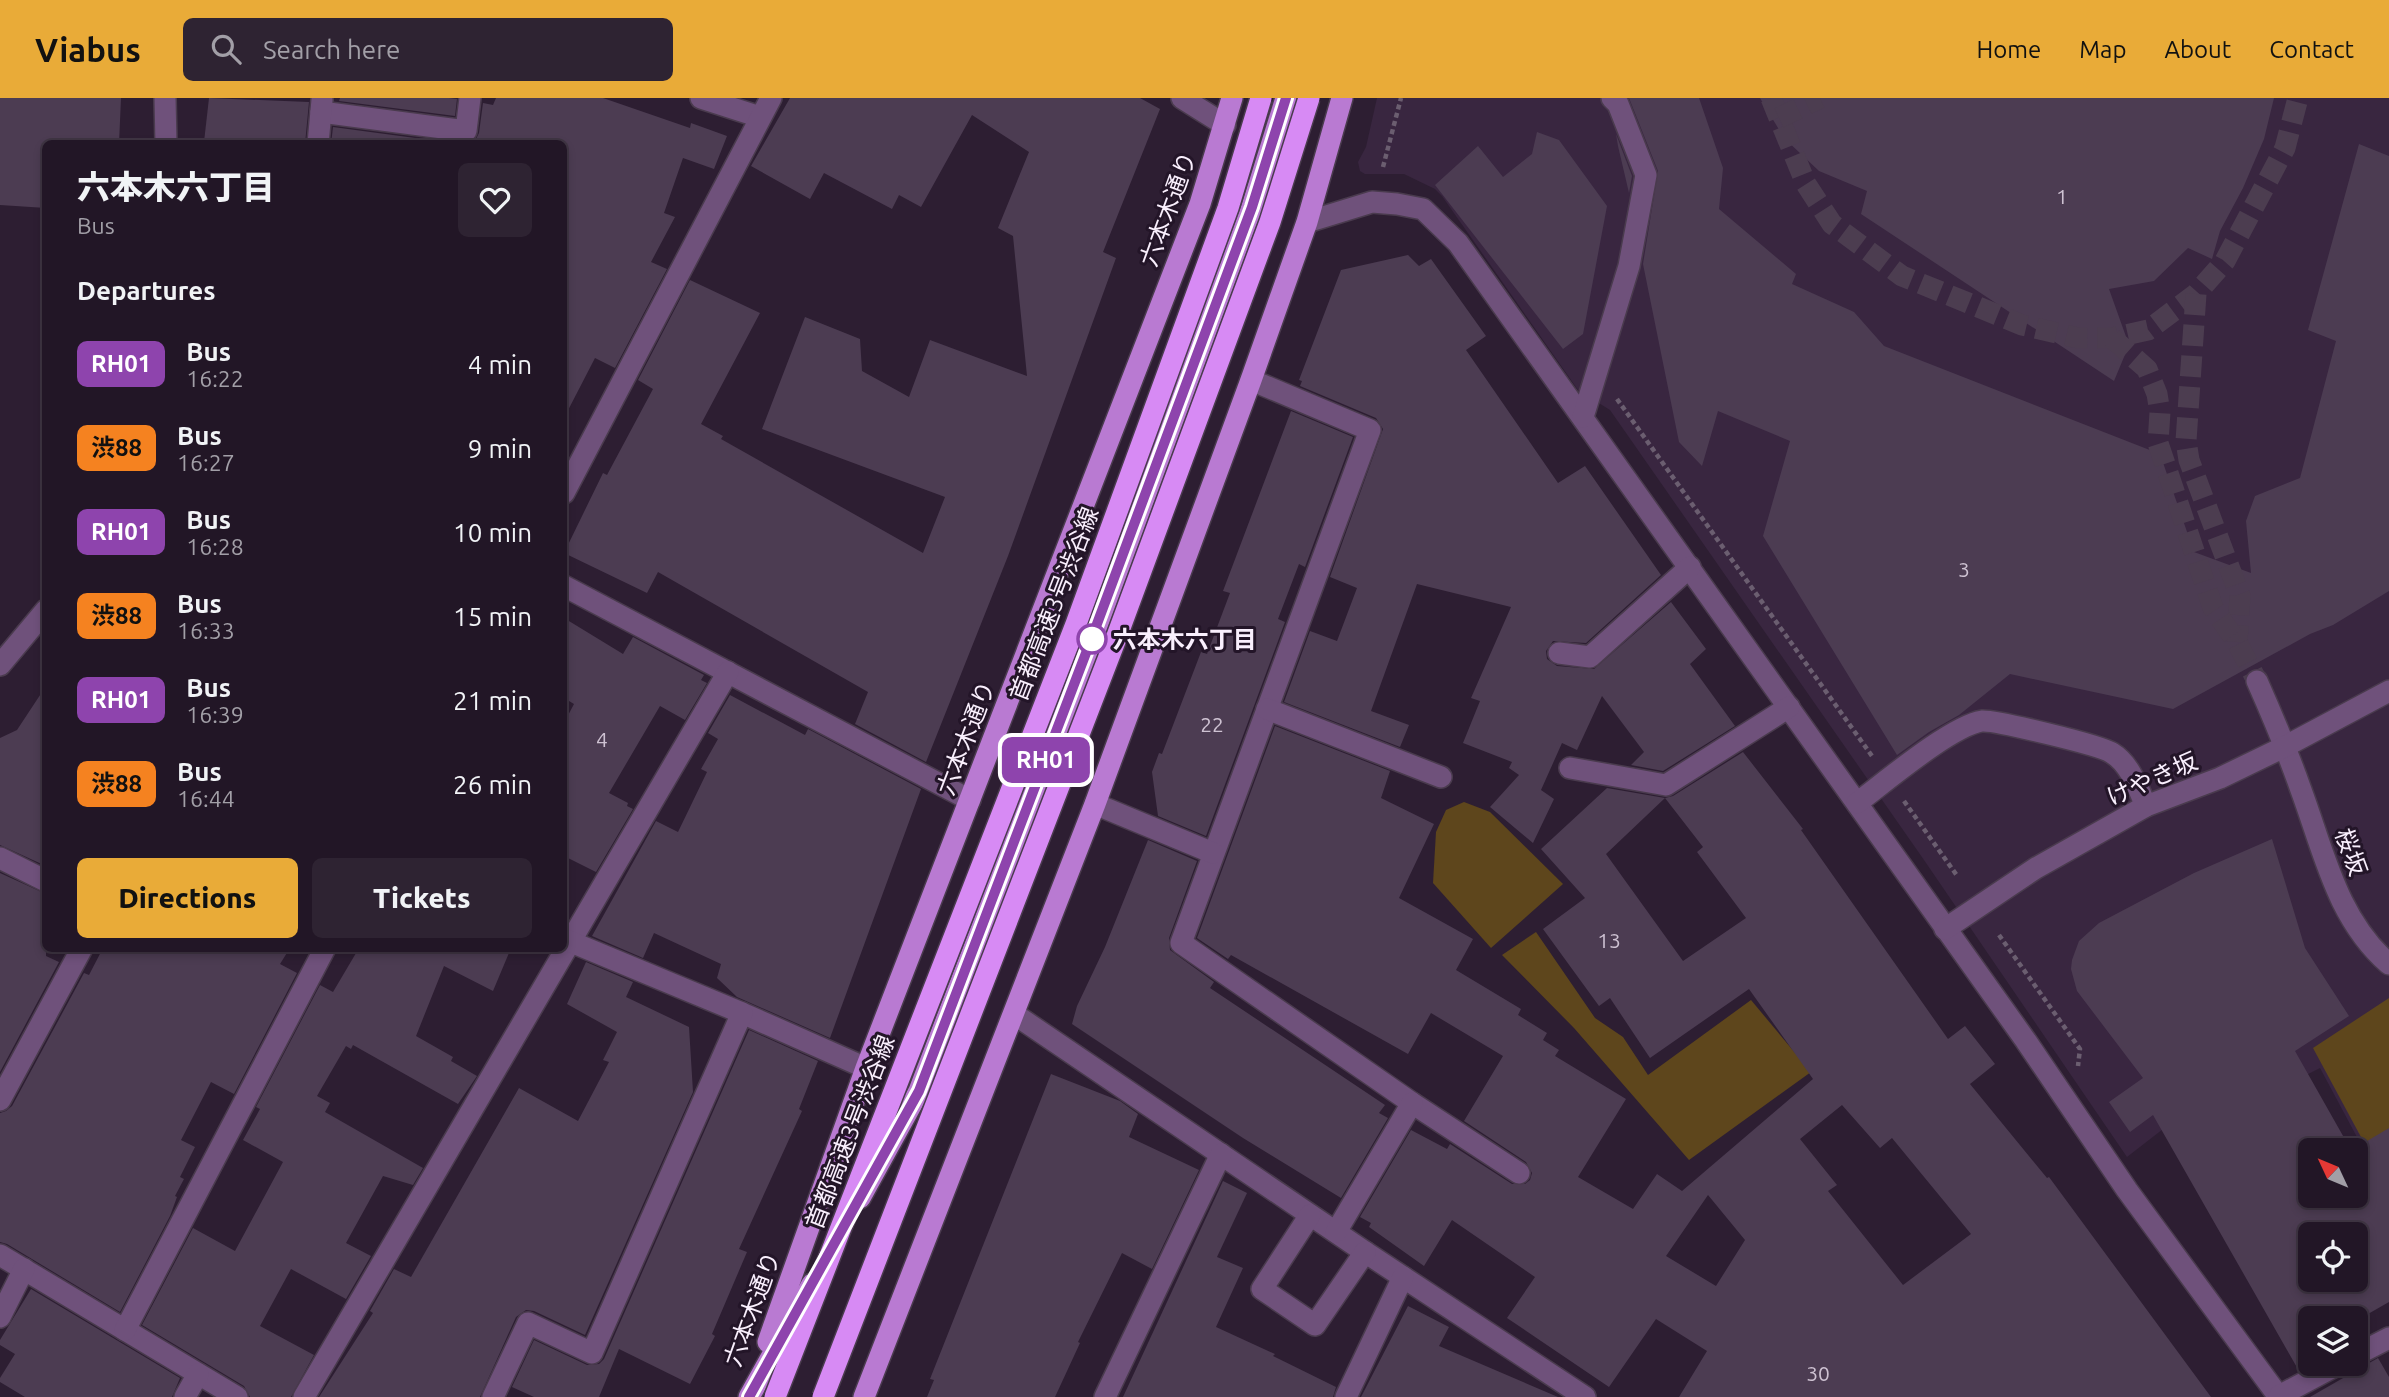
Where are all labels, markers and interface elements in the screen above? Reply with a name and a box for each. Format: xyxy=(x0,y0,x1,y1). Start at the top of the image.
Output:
search box xyxy=(183,18,673,81)
icon: search xyxy=(207,30,245,68)
text: Viabus xyxy=(35,31,141,68)
text: Search here xyxy=(263,35,400,64)
text: Home xyxy=(1976,36,2041,63)
text: Map xyxy=(2079,36,2126,63)
text: About xyxy=(2164,36,2231,63)
text: Contact xyxy=(2269,36,2354,63)
street label: 六本木通り xyxy=(1135,148,1201,270)
button: heart xyxy=(458,163,532,237)
text: 六本木六丁目 xyxy=(77,168,275,205)
house number: 1 xyxy=(2056,184,2068,208)
text: Bus xyxy=(77,213,115,238)
text: Departures xyxy=(77,276,215,305)
text: Bus xyxy=(186,337,231,366)
text: RH01 xyxy=(91,350,151,377)
text: 4 min xyxy=(468,350,532,379)
text: 16:22 xyxy=(186,366,244,391)
text: Bus xyxy=(177,421,222,450)
text: 渋88 xyxy=(91,434,142,461)
text: 9 min xyxy=(468,434,532,463)
text: 16:27 xyxy=(177,450,235,475)
street label: 首都高速3号渋谷線 xyxy=(1005,503,1103,705)
text: Bus xyxy=(186,505,231,534)
text: RH01 xyxy=(91,518,151,545)
text: 10 min xyxy=(453,518,532,547)
text: 16:28 xyxy=(186,534,244,559)
house number: 3 xyxy=(1958,557,1970,581)
text: Bus xyxy=(177,589,222,618)
text: 渋88 xyxy=(91,602,142,629)
text: 15 min xyxy=(453,602,532,631)
text: 16:33 xyxy=(177,618,235,643)
marker: 六本木六丁目 xyxy=(1077,624,1107,654)
place label: 六本木六丁目 xyxy=(1113,626,1257,653)
text: Bus xyxy=(186,673,231,702)
street label: 六本木通り xyxy=(932,677,1000,799)
text: RH01 xyxy=(91,686,151,713)
text: 21 min xyxy=(453,686,532,715)
text: 16:39 xyxy=(186,702,244,727)
house number: 22 xyxy=(1200,712,1224,736)
house number: 4 xyxy=(596,727,608,751)
line badge: RH01 xyxy=(997,737,1095,783)
text: RH01 xyxy=(1016,746,1076,773)
street label: けやき坂 xyxy=(2103,747,2201,811)
text: Bus xyxy=(177,757,222,786)
text: 渋88 xyxy=(91,770,142,797)
text: 26 min xyxy=(453,770,532,799)
text: 16:44 xyxy=(177,786,235,811)
street label: 桜坂 xyxy=(2330,825,2372,879)
button: Directions xyxy=(77,858,298,938)
button: Tickets xyxy=(312,858,532,938)
house number: 13 xyxy=(1597,928,1621,952)
street label: 首都高速3号渋谷線 xyxy=(801,1031,899,1233)
north arrow xyxy=(2298,1138,2368,1208)
map controls xyxy=(2298,1138,2368,1376)
button: locate xyxy=(2298,1222,2368,1292)
street label: 六本木通り xyxy=(719,1248,785,1370)
button: layers xyxy=(2298,1306,2368,1376)
house number: 30 xyxy=(1806,1361,1830,1385)

